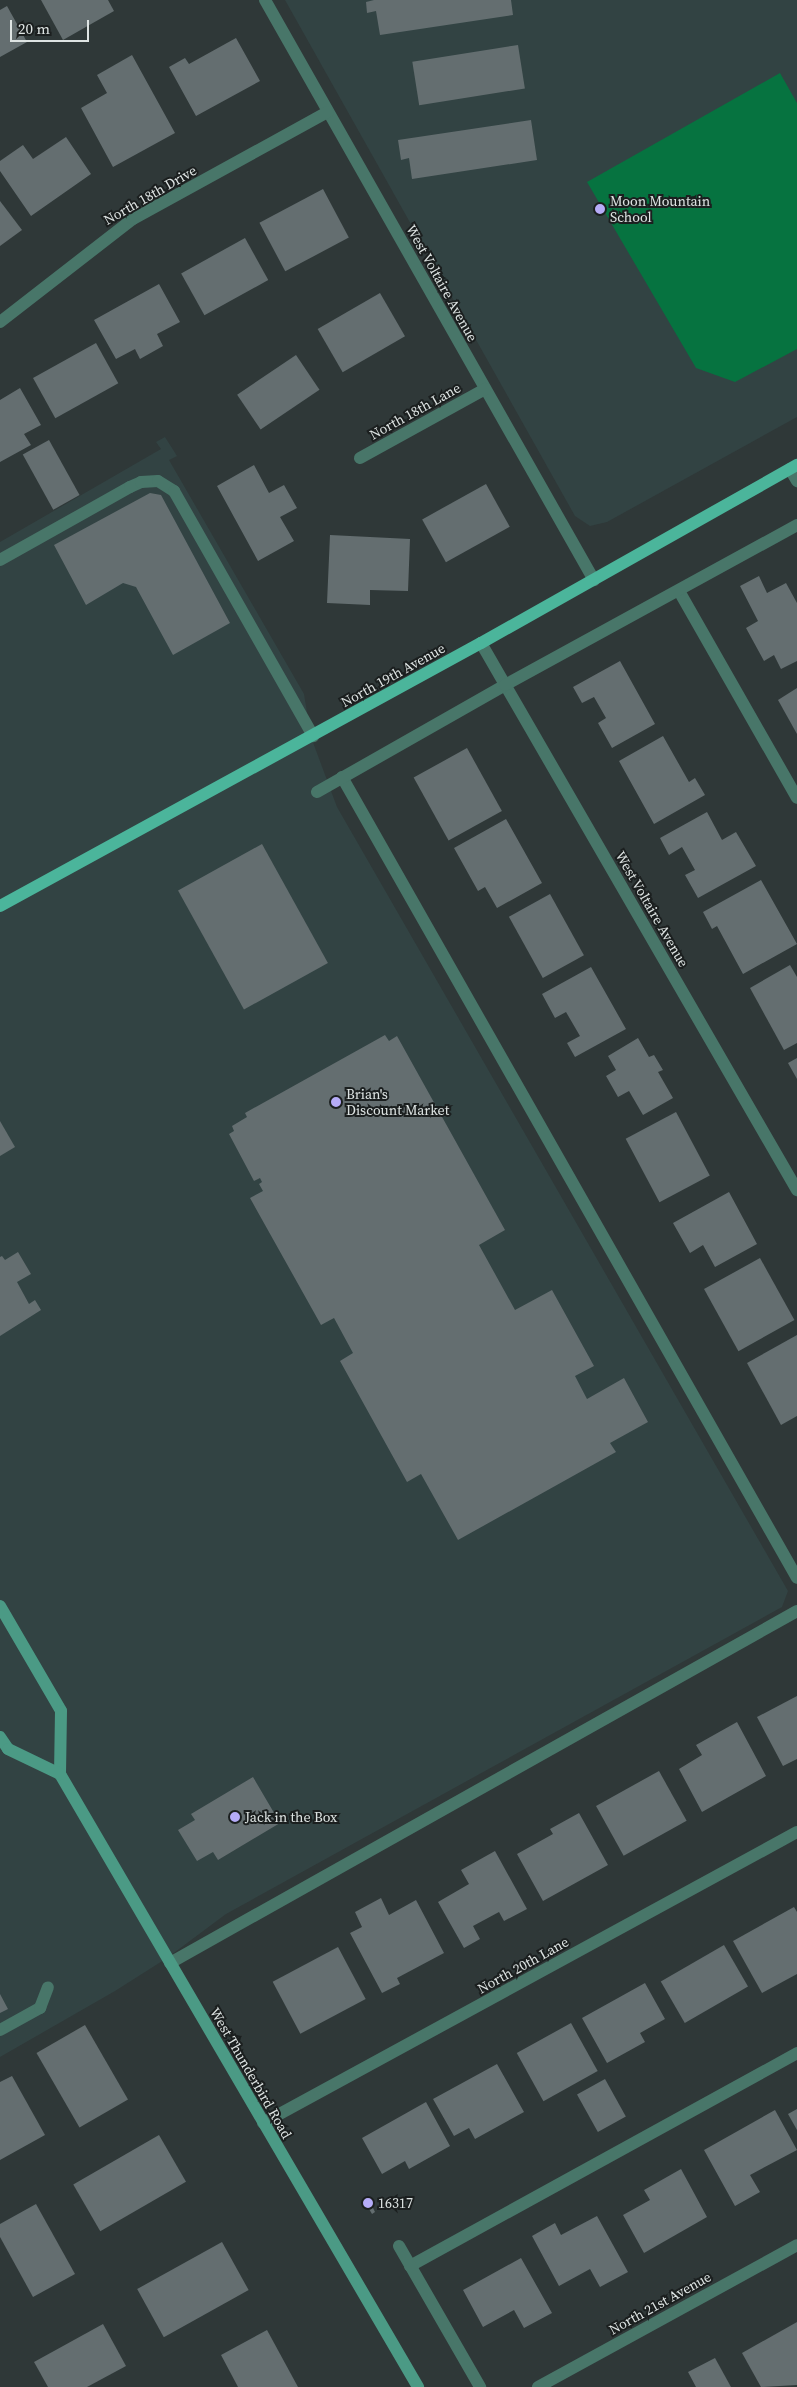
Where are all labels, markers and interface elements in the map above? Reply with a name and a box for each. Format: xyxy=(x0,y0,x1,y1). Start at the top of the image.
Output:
scale bar xyxy=(12,10,91,42)
text: 20 m xyxy=(18,18,50,39)
street label: North 18th Drive xyxy=(101,162,199,228)
place label: Moon Mountain School xyxy=(610,193,710,226)
marker: Moon Mountain School xyxy=(594,203,606,215)
street label: West Voltaire Avenue xyxy=(403,221,481,345)
street label: North 18th Lane xyxy=(367,379,463,443)
street label: North 19th Avenue xyxy=(338,639,448,711)
street label: West Voltaire Avenue xyxy=(612,848,692,970)
place label: Brian's Discount Market xyxy=(346,1086,449,1118)
marker: Brian's Discount Market xyxy=(330,1096,342,1108)
place label: Jack in the Box xyxy=(245,1809,337,1825)
marker: Jack in the Box xyxy=(229,1811,241,1823)
street label: North 20th Lane xyxy=(475,1933,571,1997)
street label: West Thunderbird Road xyxy=(207,2004,295,2142)
place label: 16317 xyxy=(378,2195,413,2211)
marker: 16317 xyxy=(362,2197,374,2209)
street label: North 21st Avenue xyxy=(606,2268,714,2338)

